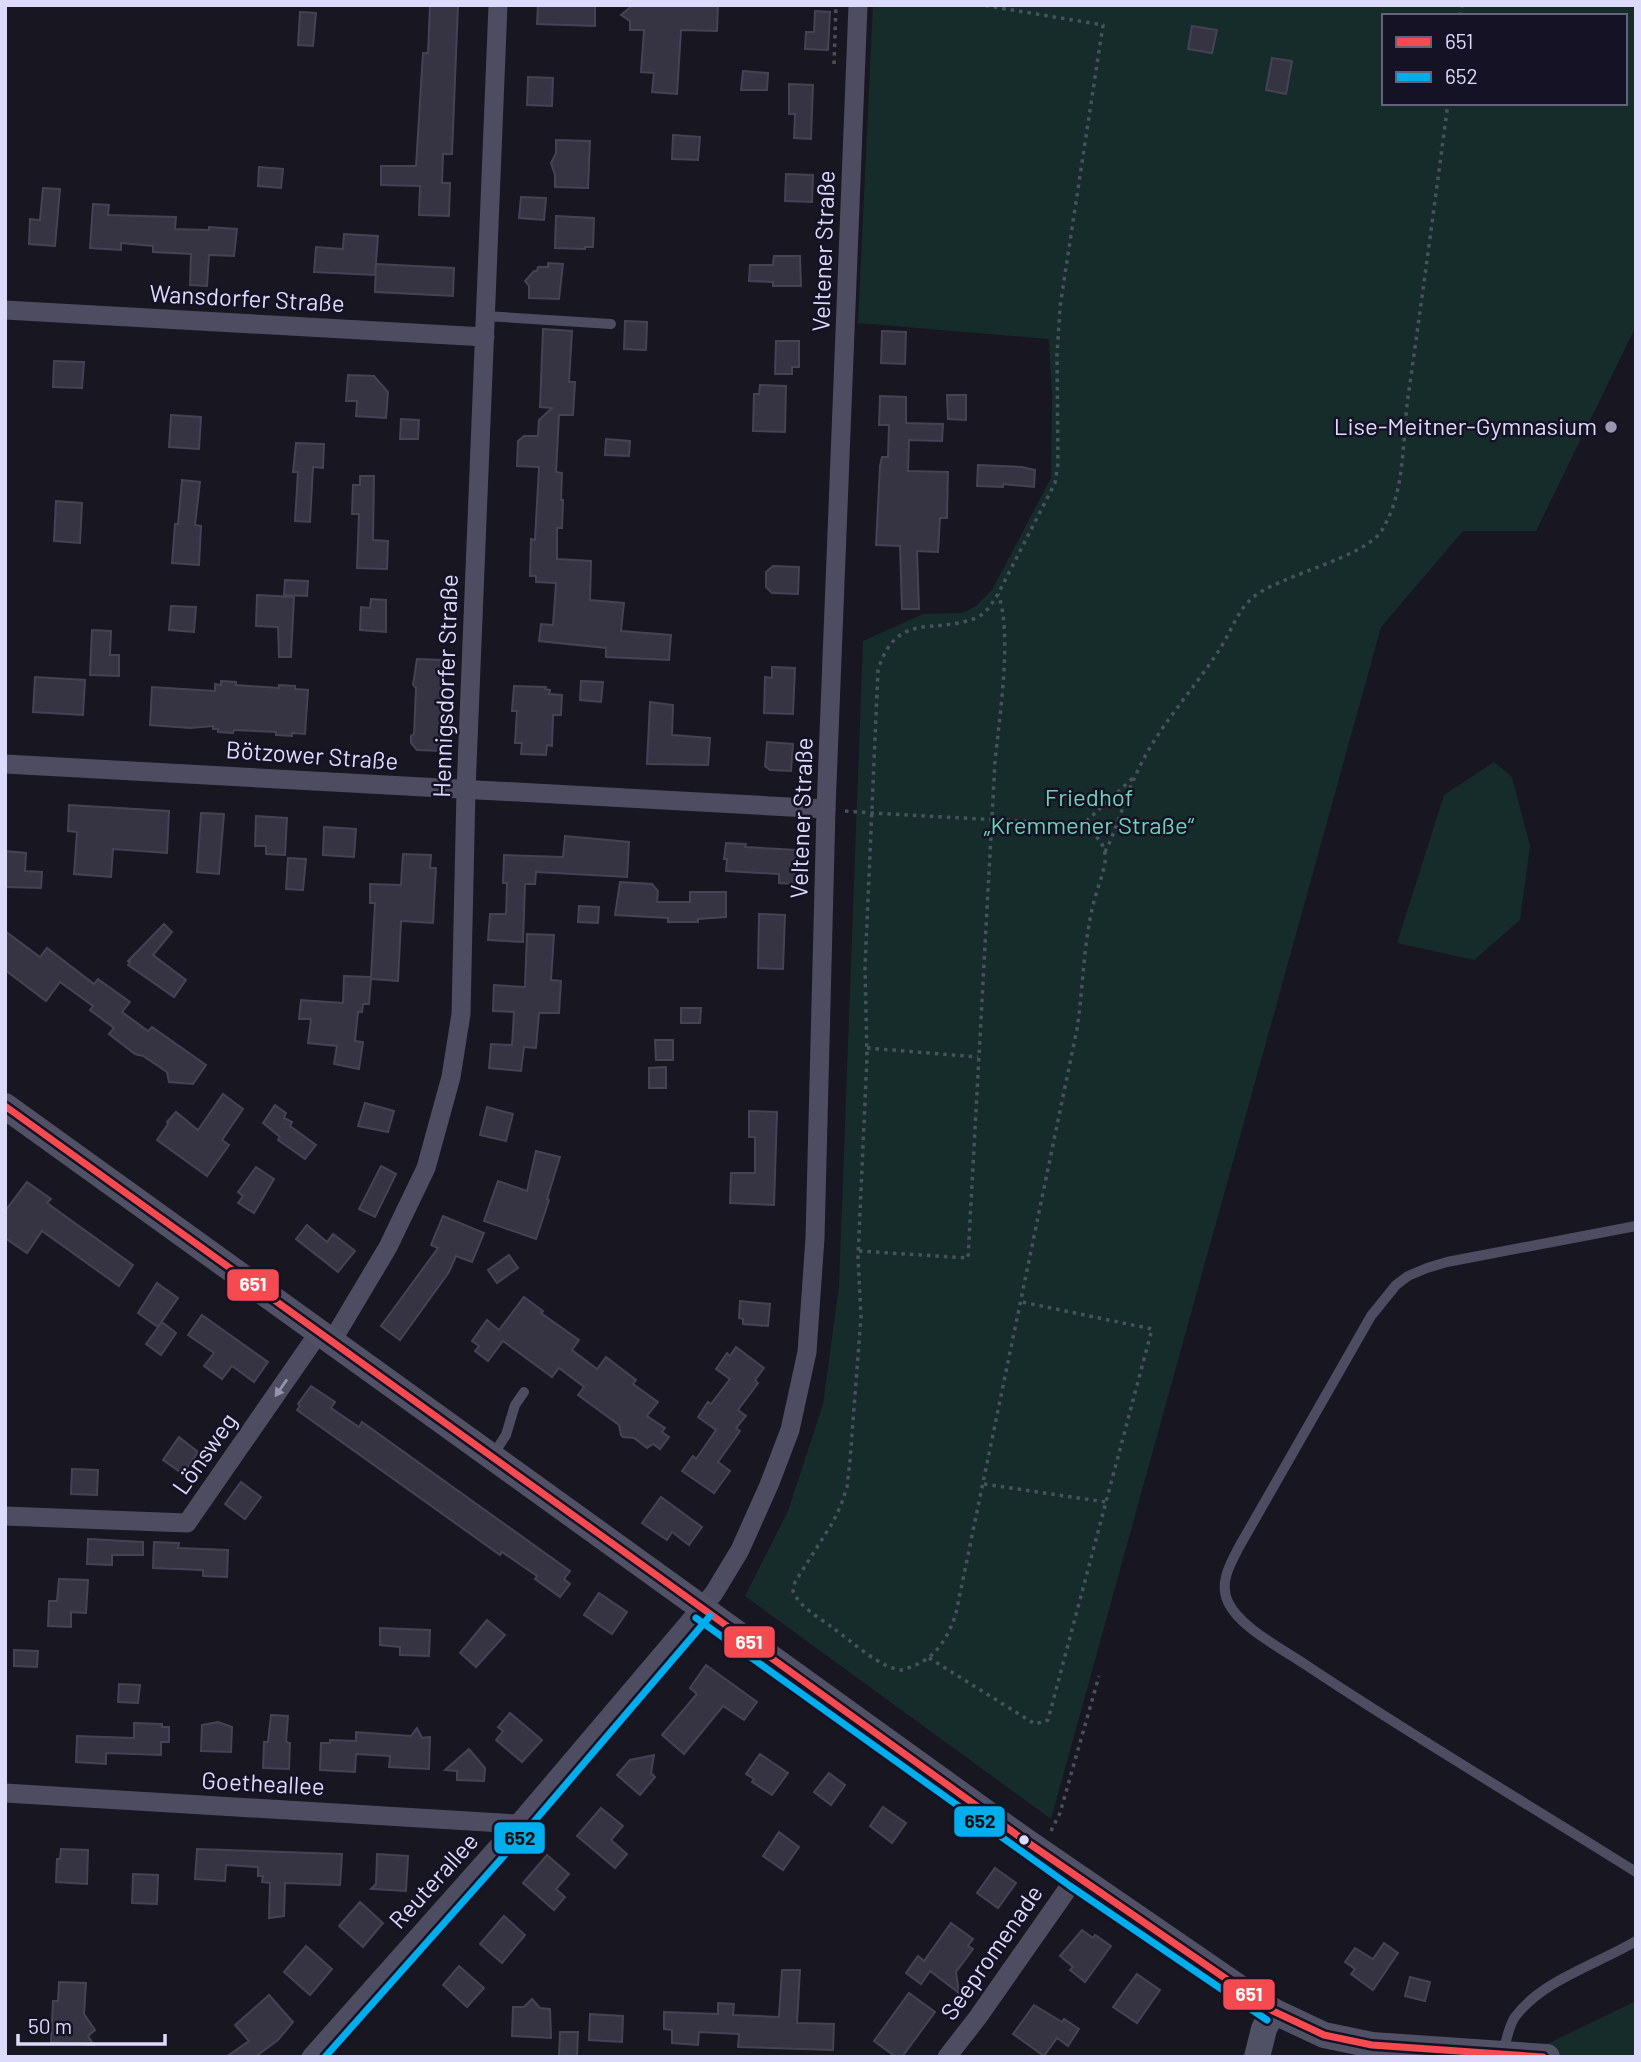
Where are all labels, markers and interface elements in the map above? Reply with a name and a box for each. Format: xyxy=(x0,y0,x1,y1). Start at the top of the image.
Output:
legend xyxy=(1382,14,1627,105)
text: 651 xyxy=(1445,28,1473,53)
text: 652 xyxy=(1445,63,1478,88)
street label: Veltener Straße xyxy=(805,170,840,332)
street label: Wansdorfer Straße xyxy=(149,278,345,317)
place label: Lise-Meitner-Gymnasium xyxy=(1334,411,1597,440)
marker: Lise-Meitner-Gymnasium xyxy=(1603,419,1619,435)
street label: Hennigsdorfer Straße xyxy=(426,574,463,798)
street label: Bötzower Straße xyxy=(225,734,399,775)
street label: Veltener Straße xyxy=(783,737,818,899)
park label: Friedhof „Kremmener Straße“ xyxy=(984,782,1195,839)
line badge: 651 xyxy=(226,1268,280,1302)
text: 651 xyxy=(240,1272,266,1295)
one-way arrow xyxy=(275,1378,288,1397)
street label: Lönsweg xyxy=(165,1407,242,1499)
line badge: 651 xyxy=(723,1625,776,1659)
text: 651 xyxy=(736,1630,762,1653)
street label: Goetheallee xyxy=(201,1765,325,1800)
line badge: 652 xyxy=(953,1805,1006,1838)
text: 652 xyxy=(964,1809,996,1832)
line badge: 652 xyxy=(493,1821,546,1855)
street label: Reuterallee xyxy=(382,1826,483,1934)
text: 652 xyxy=(504,1826,536,1849)
unlabelled marker xyxy=(1017,1833,1031,1847)
street label: Seepromenade xyxy=(934,1879,1048,2025)
line badge: 651 xyxy=(1222,1978,1276,2011)
text: 651 xyxy=(1236,1982,1262,2005)
scale bar xyxy=(18,2002,164,2046)
text: 50 m xyxy=(28,2013,72,2038)

